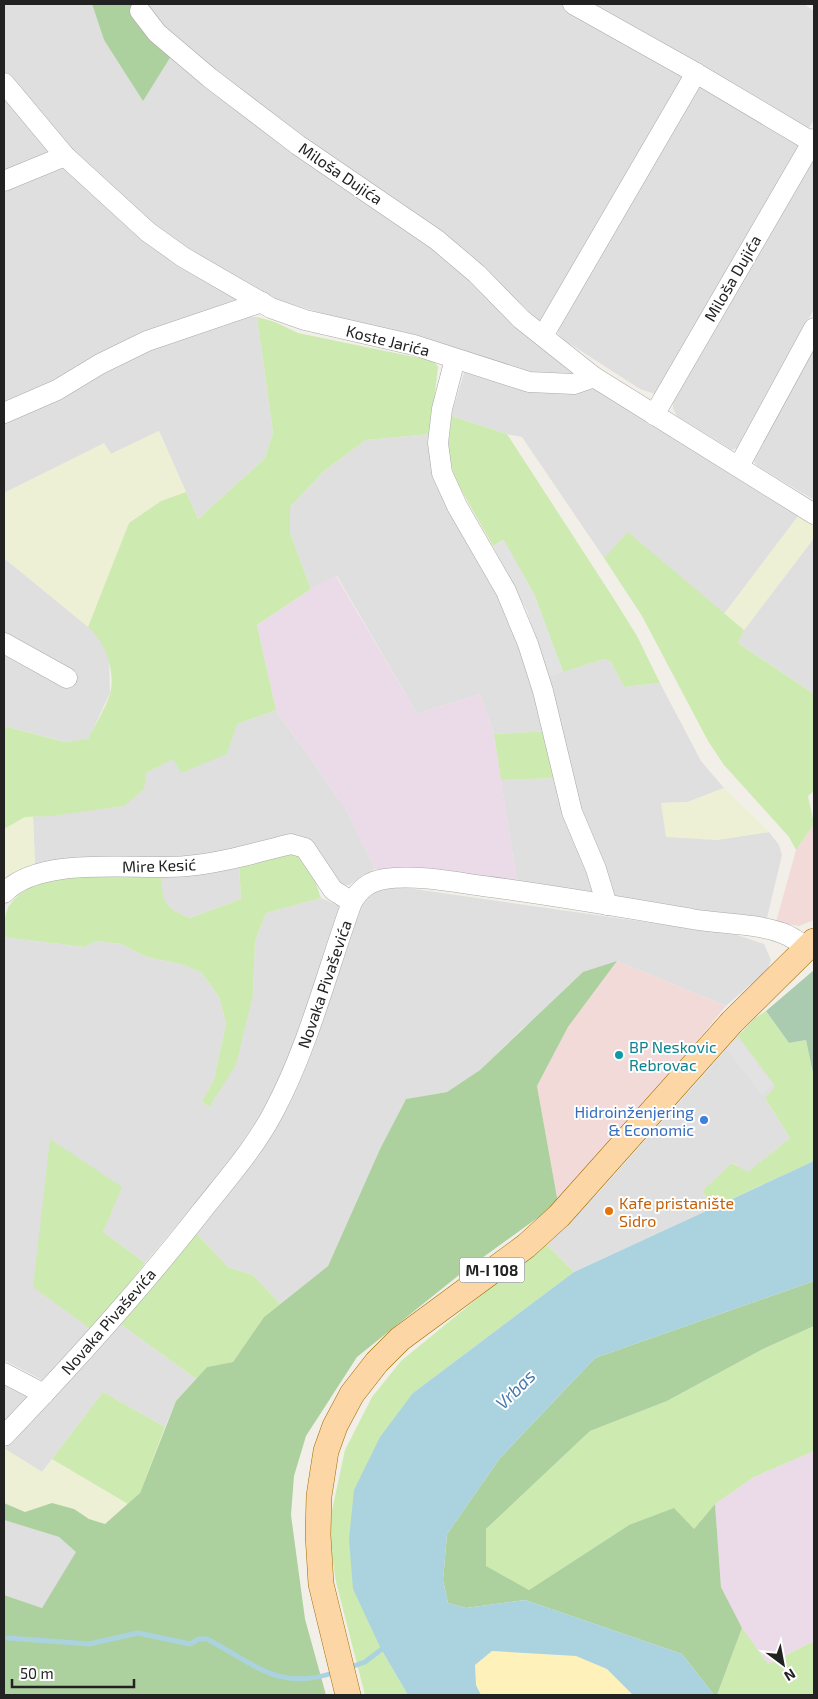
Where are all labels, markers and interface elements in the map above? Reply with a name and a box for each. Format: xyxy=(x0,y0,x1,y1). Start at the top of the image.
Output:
street label: Miloša Dujića xyxy=(295,138,386,209)
street label: Miloša Dujića xyxy=(700,231,765,325)
street label: Koste Jarića xyxy=(344,320,432,360)
street label: Mire Kesić xyxy=(122,854,197,876)
street label: Novaka Pivaševića xyxy=(293,917,355,1051)
place label: BP Neskovic Rebrovac xyxy=(629,1037,717,1074)
marker: BP Neskovic Rebrovac xyxy=(613,1049,625,1061)
place label: Hidroinženjering & Economic xyxy=(574,1102,694,1139)
marker: Hidroinženjering & Economic xyxy=(698,1114,710,1126)
place label: Kafe pristanište Sidro xyxy=(619,1193,734,1230)
marker: Kafe pristanište Sidro xyxy=(603,1205,615,1217)
road number: M-I 108 xyxy=(460,1258,524,1282)
street label: Novaka Pivaševića xyxy=(57,1264,159,1378)
water label: Vrbas xyxy=(490,1364,540,1414)
north arrow xyxy=(758,1639,808,1689)
scale bar xyxy=(12,1656,135,1688)
text: 50 m xyxy=(20,1664,54,1682)
text: N xyxy=(781,1666,799,1685)

